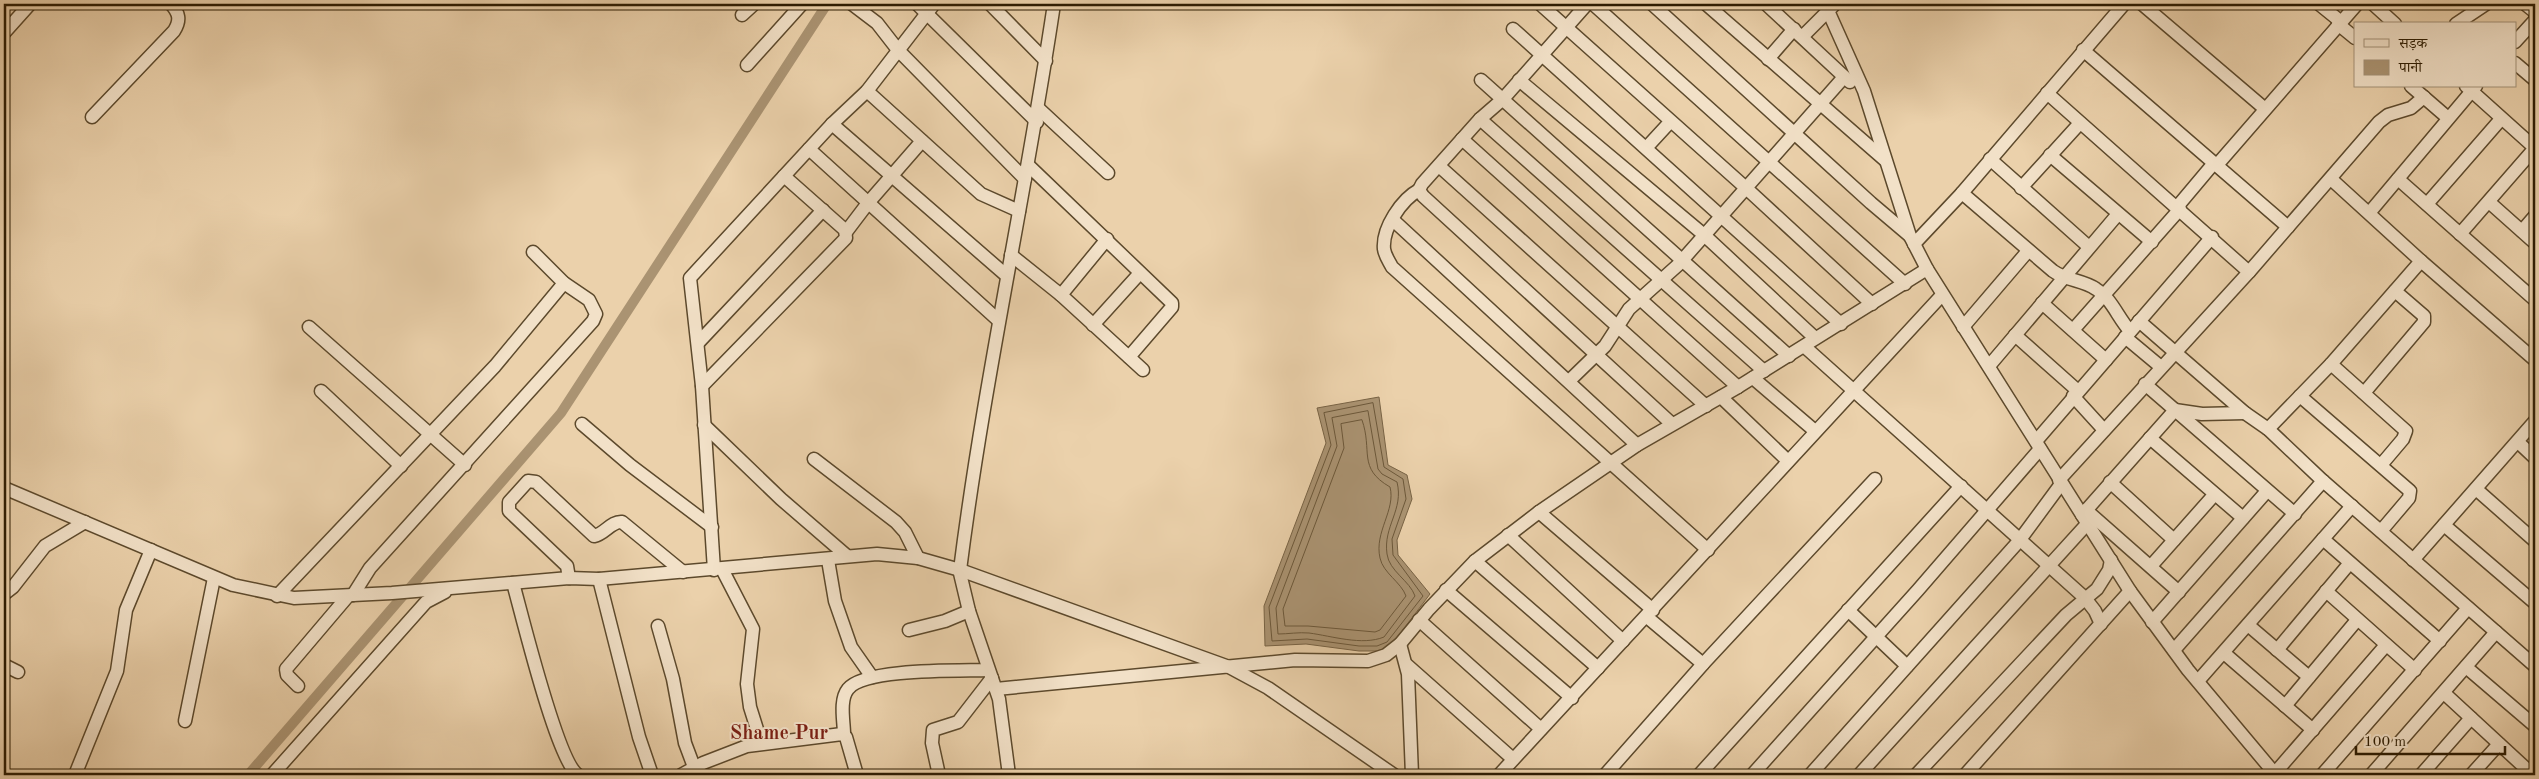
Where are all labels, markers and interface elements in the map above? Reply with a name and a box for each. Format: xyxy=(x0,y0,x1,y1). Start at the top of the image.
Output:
legend xyxy=(2354,22,2516,88)
text: सड़क xyxy=(2398,37,2428,52)
text: पानी xyxy=(2398,59,2423,76)
district label: Shame Pur xyxy=(730,724,829,744)
scale bar xyxy=(2356,724,2505,756)
text: 100 m xyxy=(2364,735,2406,750)

